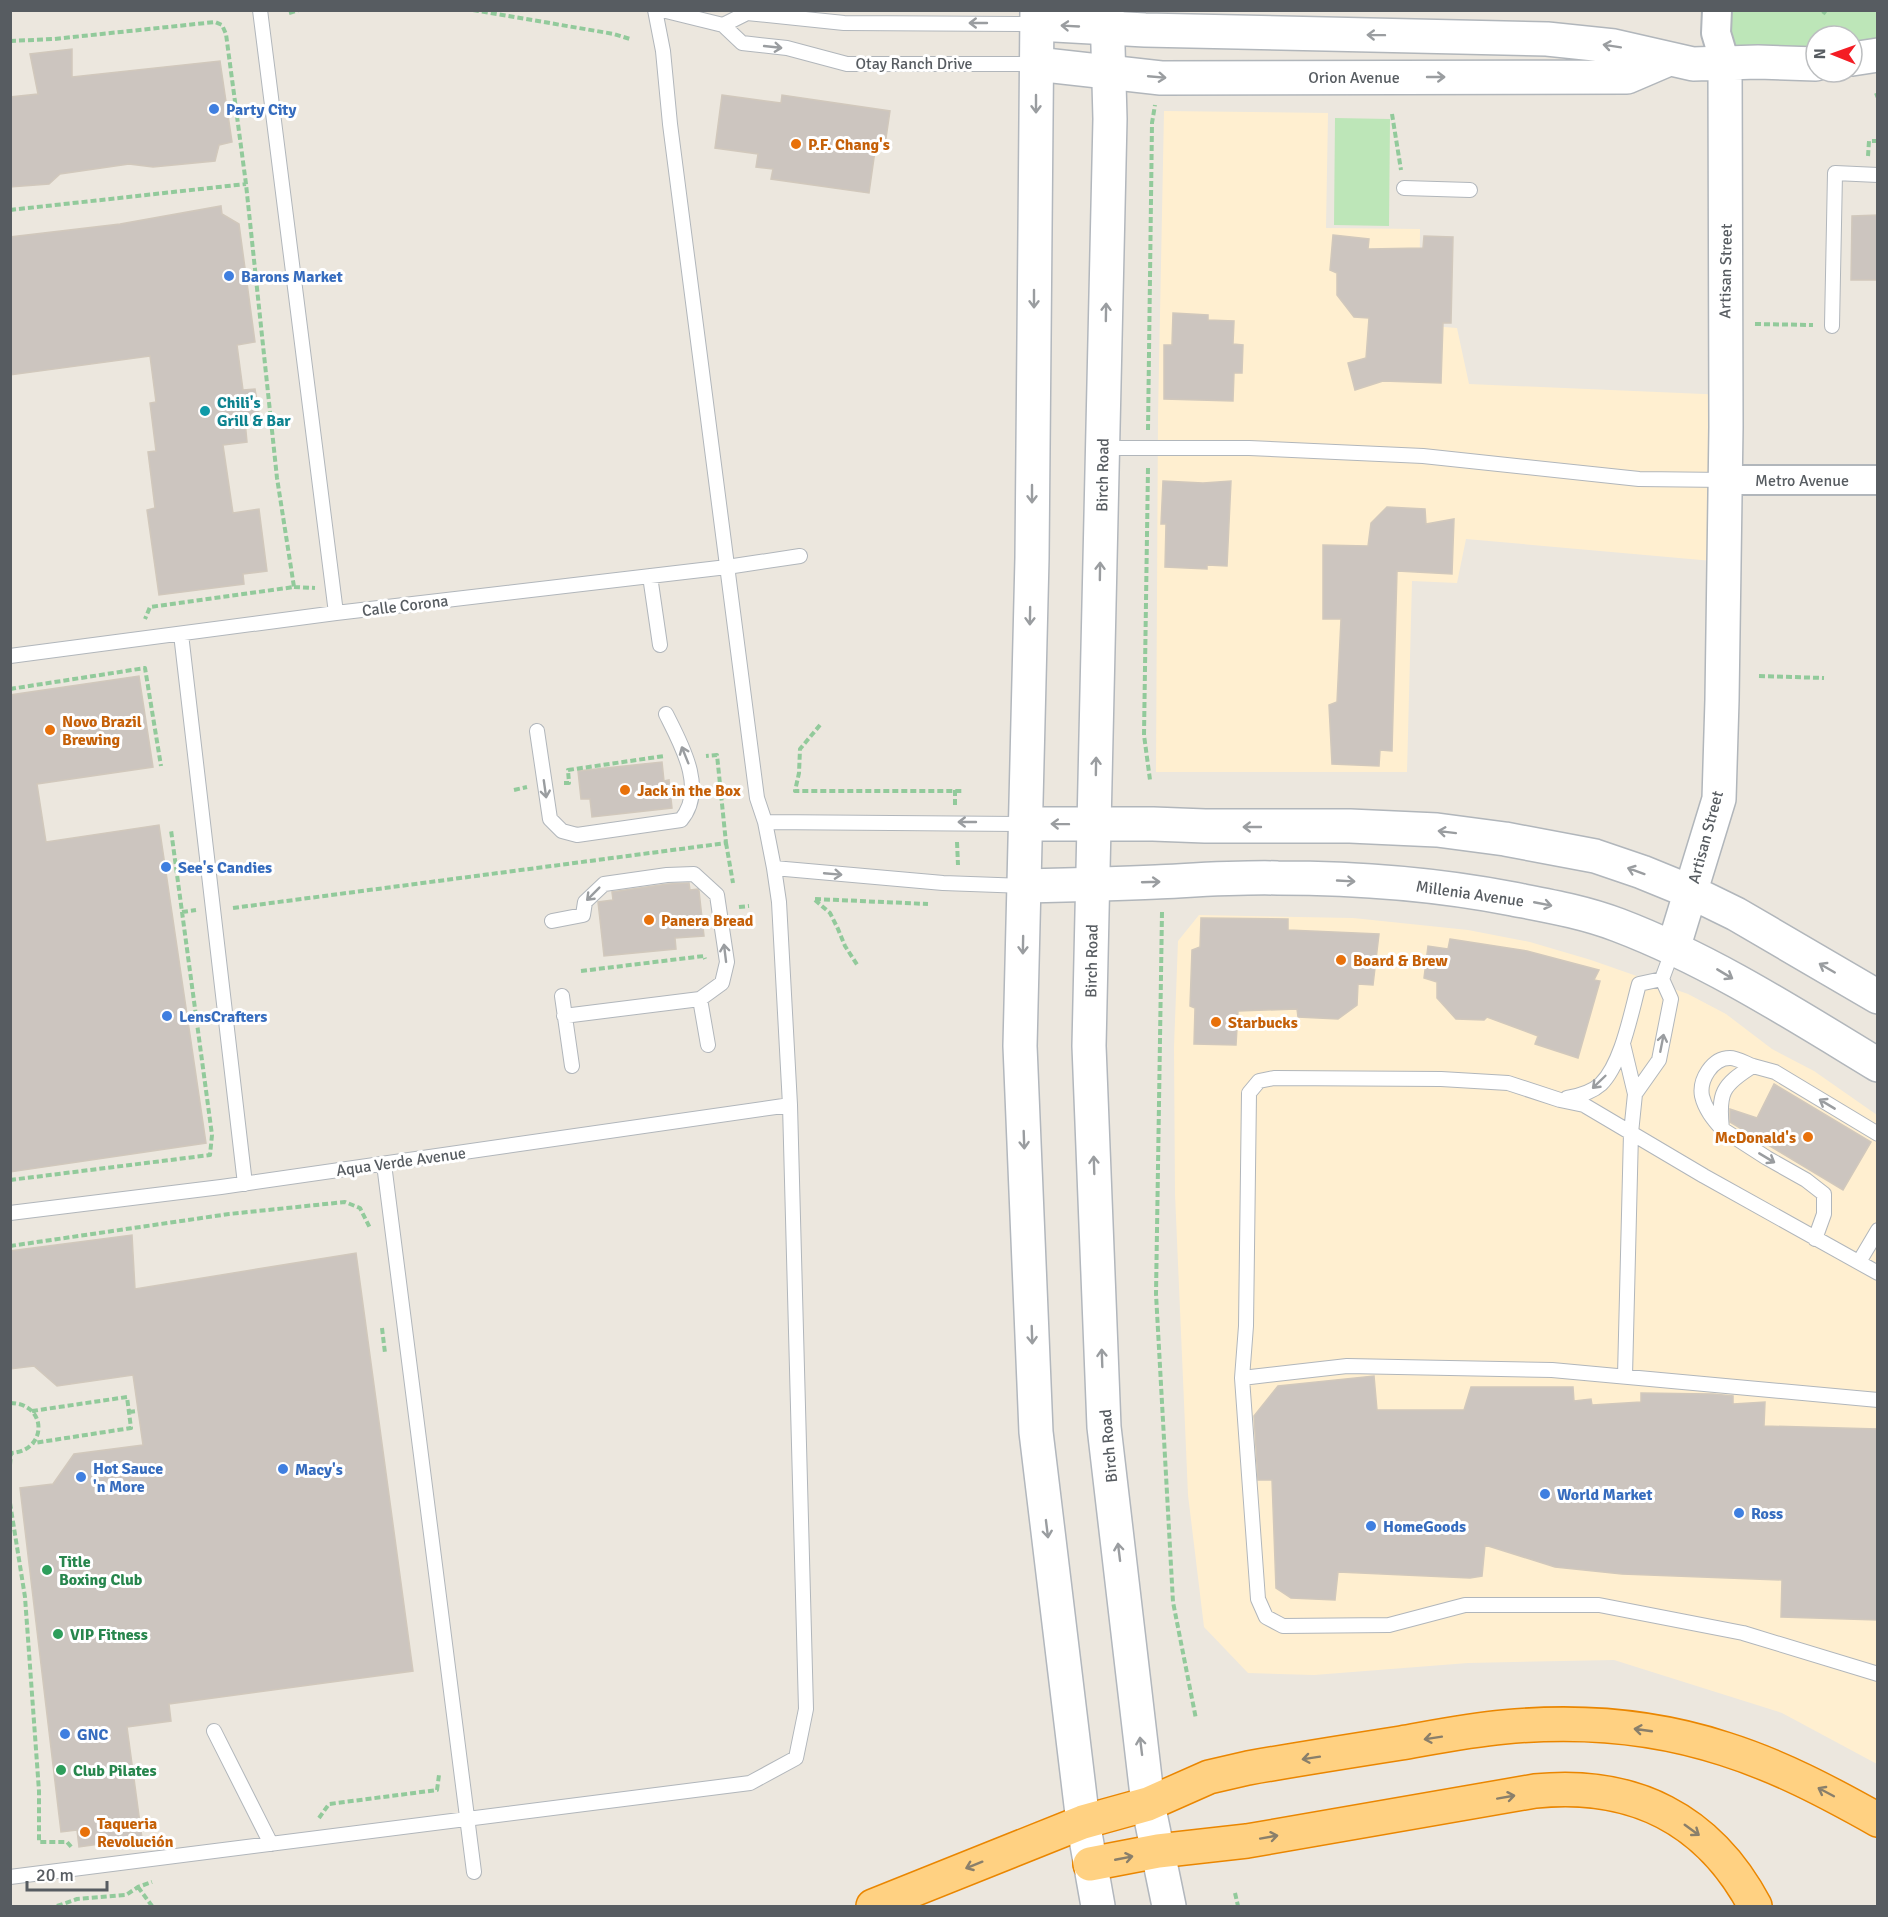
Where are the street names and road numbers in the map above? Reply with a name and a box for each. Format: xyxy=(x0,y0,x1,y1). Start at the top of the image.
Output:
street label: Otay Ranch Drive xyxy=(856,54,972,74)
street label: Orion Avenue xyxy=(1308,68,1400,88)
street label: Artisan Street xyxy=(1715,223,1737,319)
street label: Birch Road xyxy=(1092,438,1114,512)
street label: Metro Avenue xyxy=(1755,471,1849,491)
street label: Calle Corona xyxy=(361,591,449,621)
street label: Artisan Street xyxy=(1684,788,1728,886)
street label: Millenia Avenue xyxy=(1414,876,1525,911)
street label: Birch Road xyxy=(1081,924,1103,998)
street label: Aqua Verde Avenue xyxy=(335,1143,467,1181)
street label: Birch Road xyxy=(1096,1408,1122,1483)

